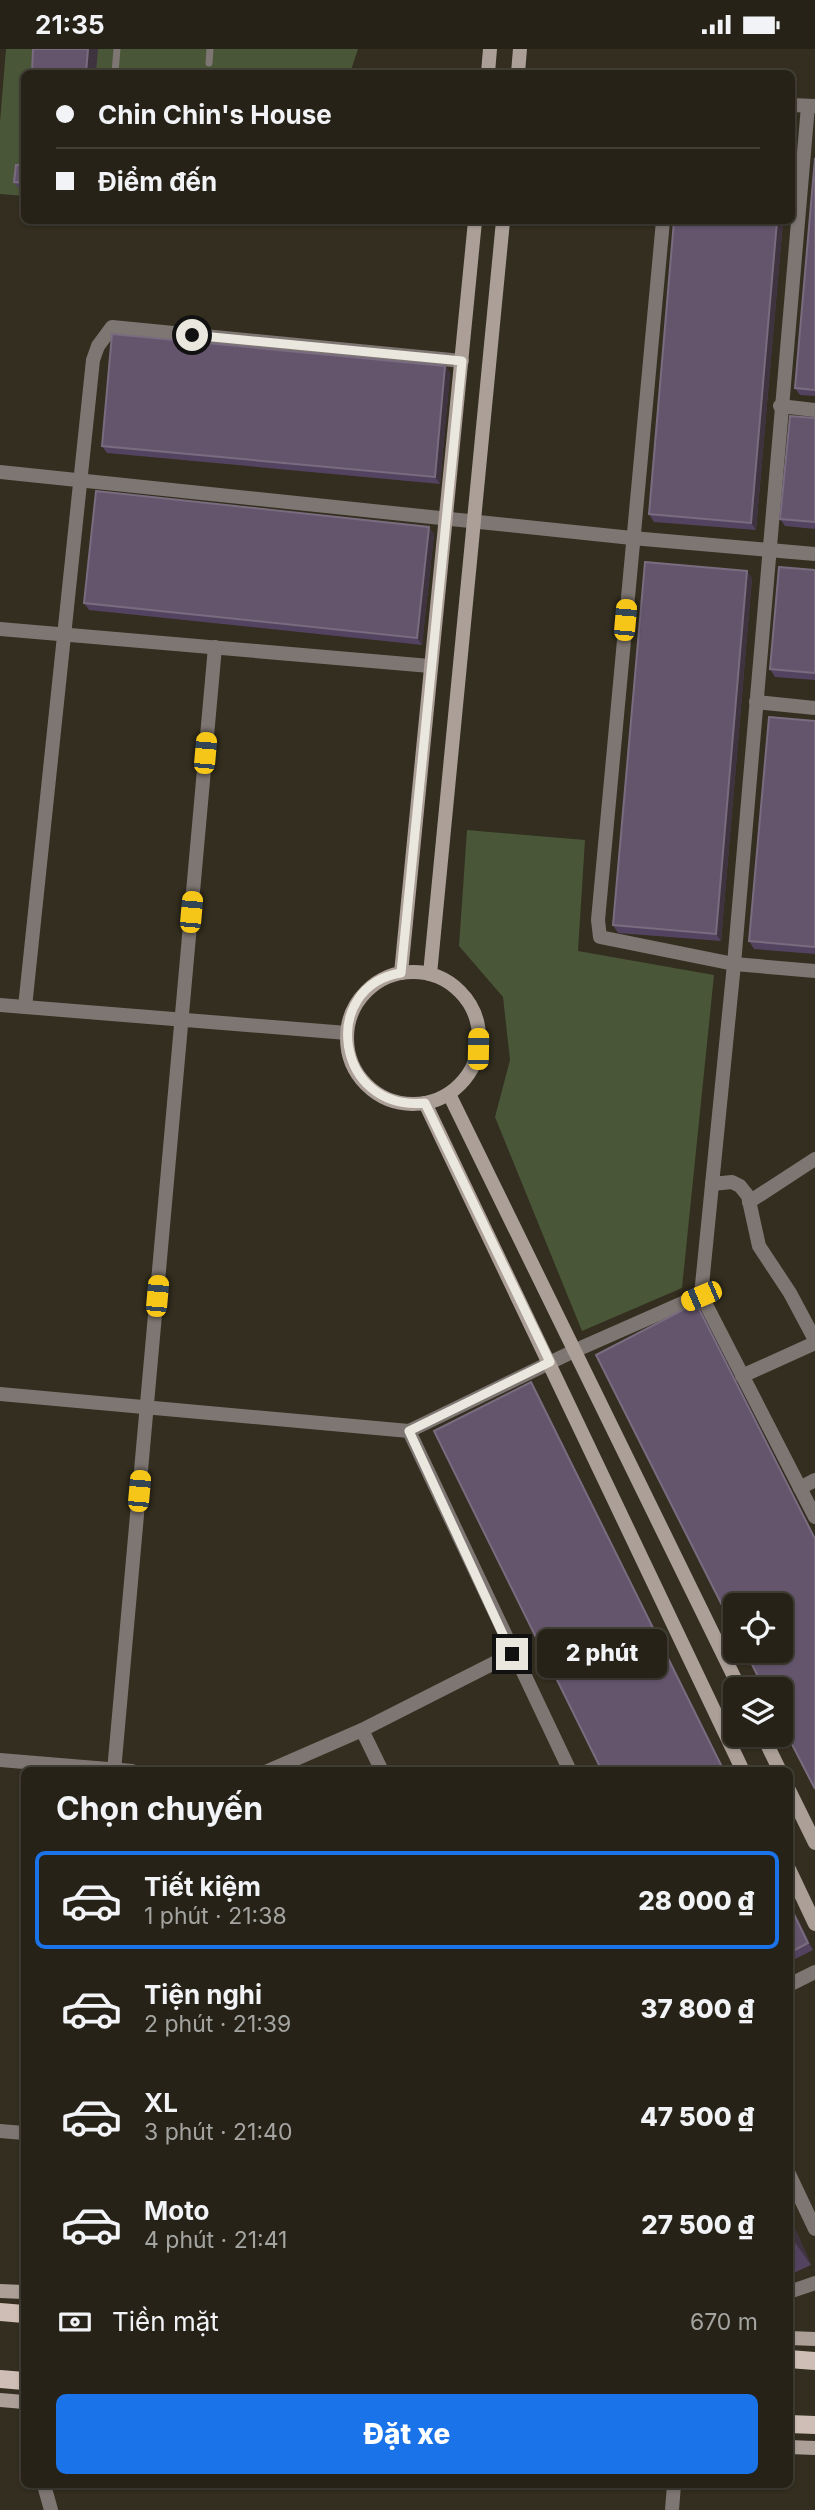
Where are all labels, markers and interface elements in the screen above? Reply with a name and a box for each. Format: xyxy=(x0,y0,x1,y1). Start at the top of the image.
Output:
text: 21:35 xyxy=(35,9,105,40)
text: Chin Chin's House xyxy=(98,99,332,130)
text: Điểm đến xyxy=(98,166,217,197)
route start xyxy=(176,319,208,351)
car xyxy=(613,598,638,642)
car xyxy=(193,731,218,775)
car xyxy=(179,890,204,934)
car xyxy=(468,1028,489,1070)
car xyxy=(145,1274,170,1318)
car xyxy=(678,1278,725,1314)
car xyxy=(127,1469,152,1513)
map controls xyxy=(723,1593,793,1747)
button: locate xyxy=(723,1593,793,1663)
callout: 2 phút xyxy=(536,1629,666,1679)
route end xyxy=(496,1638,528,1670)
text: 2 phút xyxy=(566,1639,638,1667)
button: layers xyxy=(723,1677,793,1747)
text: Chọn chuyến xyxy=(56,1789,263,1828)
icon: car xyxy=(60,1869,123,1932)
text: Tiết kiệm xyxy=(144,1871,261,1902)
text: 28 000 ₫ xyxy=(638,1885,754,1916)
text: 1 phút · 21:38 xyxy=(144,1902,287,1930)
icon: car xyxy=(60,1977,123,2040)
text: Tiện nghi xyxy=(144,1979,262,2010)
text: 37 800 ₫ xyxy=(640,1993,754,2024)
text: 2 phút · 21:39 xyxy=(144,2010,291,2038)
icon: car xyxy=(60,2085,123,2148)
text: XL xyxy=(144,2087,178,2118)
text: 47 500 ₫ xyxy=(640,2101,754,2132)
text: 3 phút · 21:40 xyxy=(144,2118,292,2146)
icon: car xyxy=(60,2193,123,2256)
text: Moto xyxy=(144,2195,209,2226)
text: 27 500 ₫ xyxy=(641,2209,754,2240)
text: 4 phút · 21:41 xyxy=(144,2226,287,2254)
icon: cash xyxy=(56,2303,94,2341)
text: Tiền mặt xyxy=(112,2306,219,2337)
text: 670 m xyxy=(690,2308,758,2336)
button: Đặt xe xyxy=(56,2394,758,2474)

